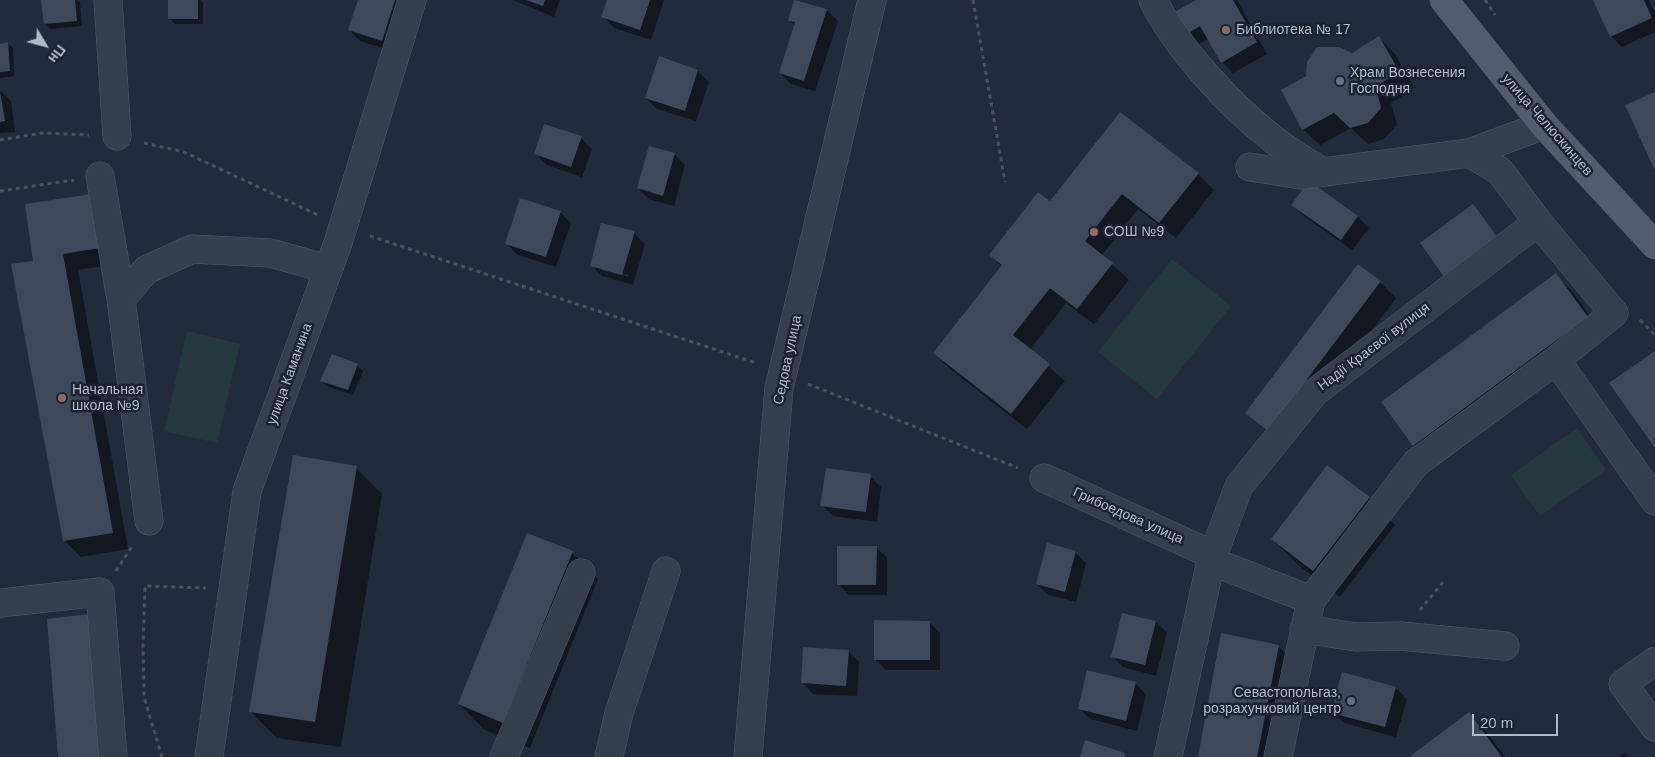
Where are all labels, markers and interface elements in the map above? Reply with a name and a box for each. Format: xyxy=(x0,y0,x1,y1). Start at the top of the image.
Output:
north arrow xyxy=(20,20,70,70)
place label: Библиотека № 17 xyxy=(1236,22,1350,38)
marker: Библиотека № 17 xyxy=(1220,24,1232,36)
text: Пн xyxy=(45,42,69,66)
place label: Храм Вознесения Господня xyxy=(1350,65,1465,98)
street label: улица Челюскинцев xyxy=(1498,71,1596,179)
marker: Храм Вознесения Господня xyxy=(1334,75,1346,87)
place label: СОШ №9 xyxy=(1104,224,1164,240)
marker: СОШ №9 xyxy=(1088,226,1100,238)
street label: Надії Краєвої вулиця xyxy=(1315,299,1433,395)
street label: Седова улица xyxy=(770,314,806,406)
street label: улица Каманина xyxy=(264,321,316,427)
place label: Начальная школа №9 xyxy=(72,382,143,414)
marker: Начальная школа №9 xyxy=(56,392,68,404)
street label: Грибоедова улица xyxy=(1070,484,1186,548)
place label: Севастопольгаз, розрахунковий центр xyxy=(1203,685,1341,718)
marker: Севастопольгаз, розрахунковий центр xyxy=(1345,695,1357,707)
scale bar xyxy=(1475,704,1561,736)
text: 20 m xyxy=(1480,714,1513,731)

